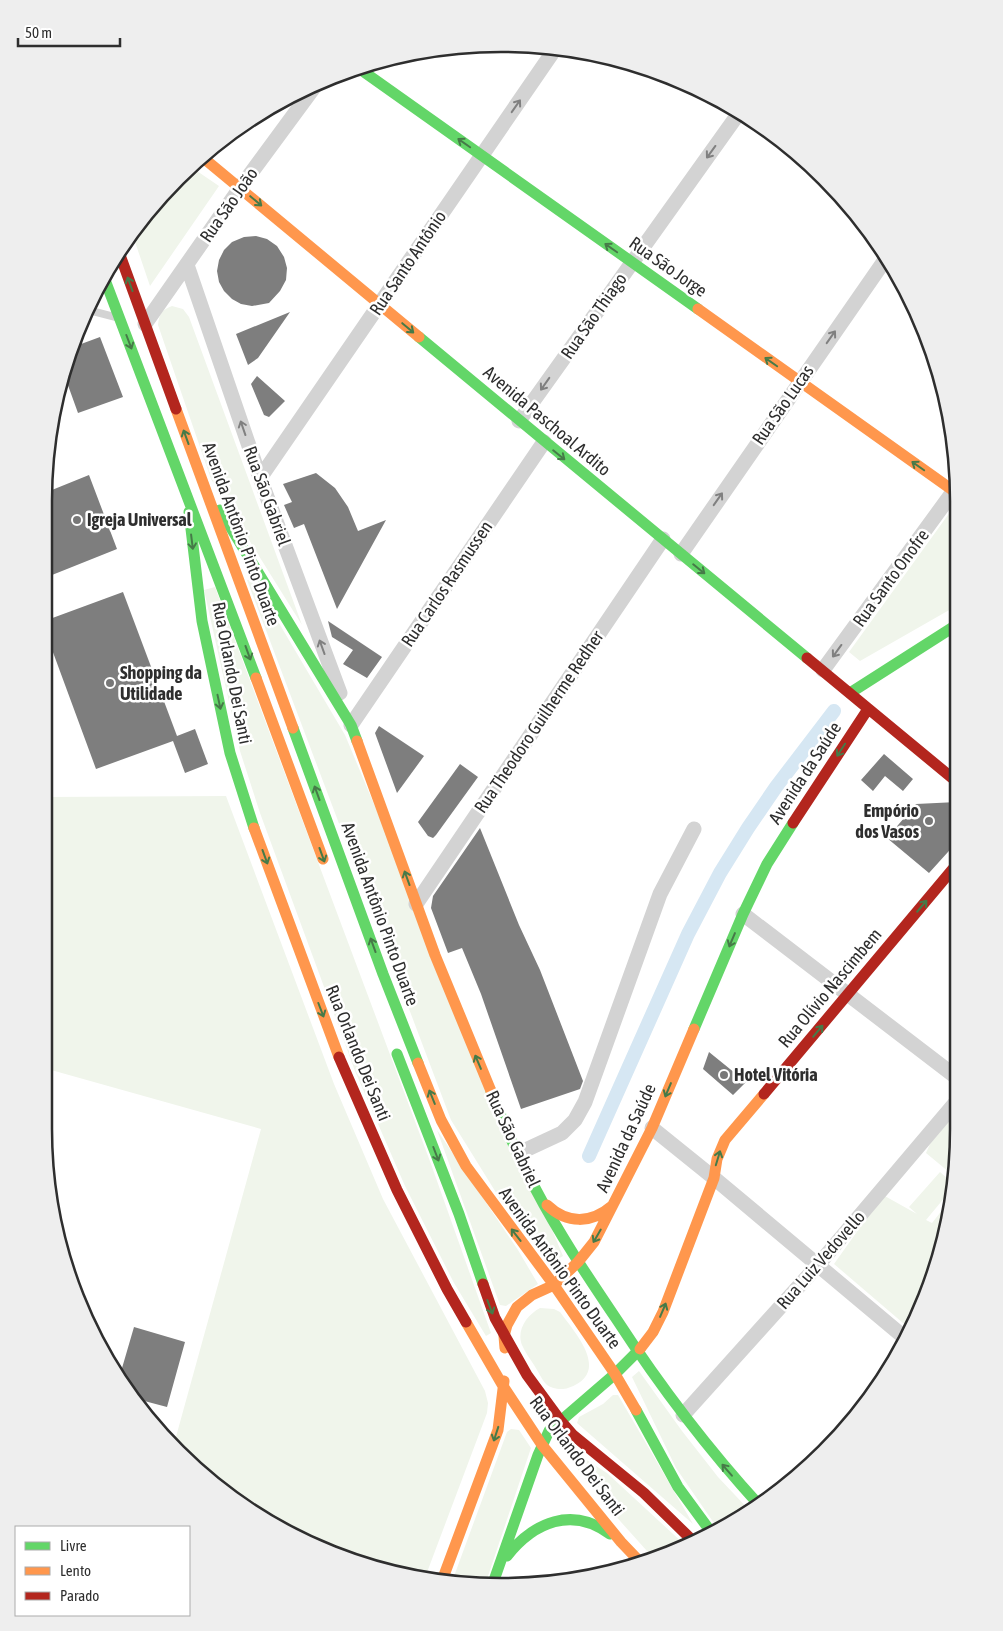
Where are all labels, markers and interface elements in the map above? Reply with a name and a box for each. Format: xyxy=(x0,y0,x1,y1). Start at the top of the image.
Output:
scale bar xyxy=(18,15,120,47)
text: 50 m xyxy=(25,24,52,41)
one-way arrow xyxy=(511,99,521,113)
one-way arrow xyxy=(457,138,471,148)
one-way arrow xyxy=(706,145,716,159)
street label: Rua São João xyxy=(195,163,262,246)
one-way arrow xyxy=(249,196,262,207)
street label: Rua Santo Antônio xyxy=(365,206,450,319)
street label: Rua São Jorge xyxy=(625,232,711,301)
one-way arrow xyxy=(604,243,618,253)
street label: Rua São Thiago xyxy=(556,269,631,363)
one-way arrow xyxy=(125,277,134,292)
one-way arrow xyxy=(401,323,414,334)
one-way arrow xyxy=(826,330,836,344)
one-way arrow xyxy=(125,334,134,349)
one-way arrow xyxy=(764,357,778,367)
street label: Avenida Paschoal Ardito xyxy=(480,361,615,480)
street label: Rua São Lucas xyxy=(747,361,818,449)
one-way arrow xyxy=(540,377,550,391)
one-way arrow xyxy=(238,421,247,436)
one-way arrow xyxy=(181,429,190,445)
street label: Avenida Antônio Pinto Duarte xyxy=(198,439,285,629)
street label: Rua São Gabriel xyxy=(240,443,295,549)
one-way arrow xyxy=(552,449,565,460)
one-way arrow xyxy=(912,461,926,471)
one-way arrow xyxy=(713,492,723,506)
place label: Igreja Universal xyxy=(87,509,192,530)
marker: Igreja Universal xyxy=(71,514,83,526)
street label: Rua Carlos Rasmussen xyxy=(397,517,496,651)
street label: Rua Santo Onofre xyxy=(848,525,933,631)
one-way arrow xyxy=(187,533,197,549)
one-way arrow xyxy=(692,563,705,574)
street label: Rua Orlando Dei Santi xyxy=(208,600,257,746)
street label: Rua Theodoro Guilherme Redher xyxy=(470,626,608,817)
one-way arrow xyxy=(317,639,326,655)
one-way arrow xyxy=(831,644,842,658)
one-way arrow xyxy=(244,645,253,660)
place label: Shopping da Utilidade xyxy=(120,662,202,704)
marker: Shopping da Utilidade xyxy=(104,677,116,689)
one-way arrow xyxy=(215,693,224,709)
street label: Avenida da Saúde xyxy=(764,718,845,828)
one-way arrow xyxy=(836,742,846,756)
one-way arrow xyxy=(312,786,321,801)
place label: Empório dos Vasos xyxy=(855,800,920,842)
marker: Empório dos Vasos xyxy=(923,815,935,827)
street label: Avenida Antônio Pinto Duarte xyxy=(337,819,424,1009)
one-way arrow xyxy=(318,847,327,862)
one-way arrow xyxy=(261,849,270,865)
one-way arrow xyxy=(402,871,411,886)
one-way arrow xyxy=(916,900,927,913)
street label: Rua Olívio Nascimbem xyxy=(774,924,886,1052)
one-way arrow xyxy=(727,932,736,947)
one-way arrow xyxy=(368,938,377,954)
street label: Rua Orlando Dei Santi xyxy=(322,982,395,1124)
one-way arrow xyxy=(317,1002,326,1017)
one-way arrow xyxy=(812,1024,823,1037)
one-way arrow xyxy=(473,1055,483,1070)
place label: Hotel Vitória xyxy=(734,1064,818,1085)
marker: Hotel Vitória xyxy=(718,1069,730,1081)
street label: Avenida da Saúde xyxy=(591,1080,660,1195)
one-way arrow xyxy=(663,1082,673,1097)
street label: Rua São Gabriel xyxy=(482,1087,545,1191)
one-way arrow xyxy=(426,1090,436,1105)
one-way arrow xyxy=(432,1146,441,1161)
one-way arrow xyxy=(714,1150,724,1166)
street label: Avenida Antônio Pinto Duarte xyxy=(495,1183,626,1352)
street label: Rua Luiz Vedovello xyxy=(772,1206,869,1313)
one-way arrow xyxy=(511,1228,521,1242)
one-way arrow xyxy=(592,1228,602,1243)
one-way arrow xyxy=(486,1299,496,1314)
one-way arrow xyxy=(660,1303,669,1318)
street label: Rua Orlando Dei Santi xyxy=(526,1392,629,1520)
one-way arrow xyxy=(491,1426,500,1441)
one-way arrow xyxy=(721,1464,733,1477)
legend xyxy=(15,1526,190,1616)
text: Livre xyxy=(60,1537,87,1554)
text: Lento xyxy=(60,1562,91,1579)
text: Parado xyxy=(60,1587,99,1604)

